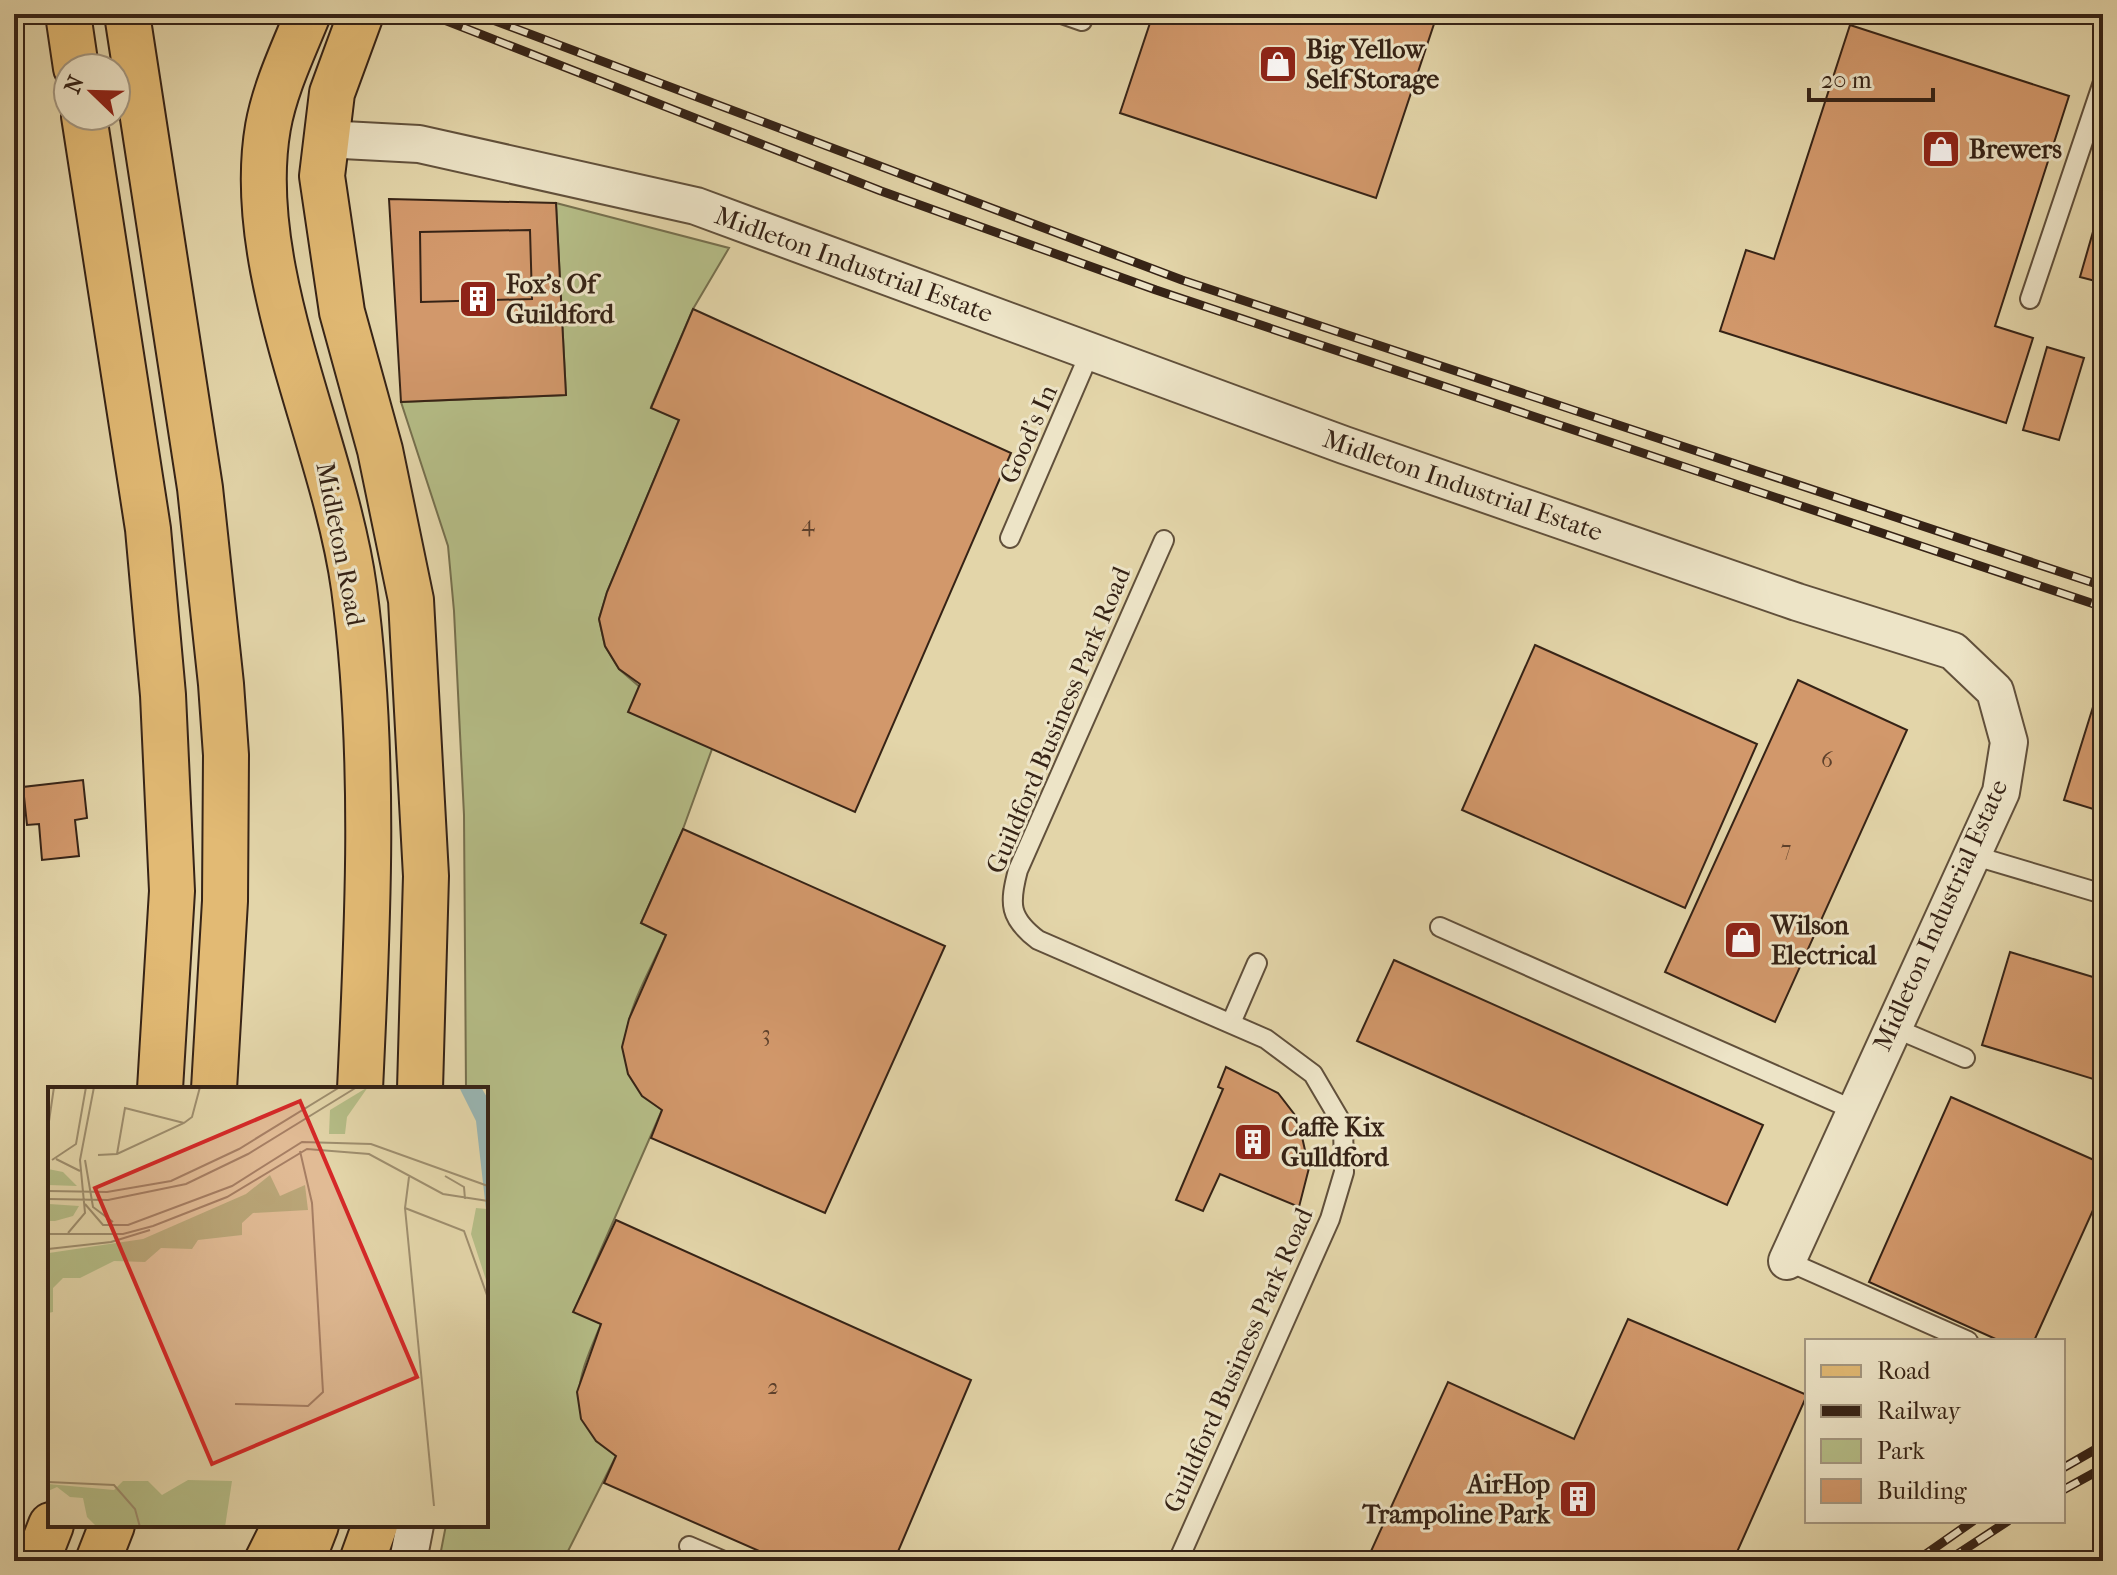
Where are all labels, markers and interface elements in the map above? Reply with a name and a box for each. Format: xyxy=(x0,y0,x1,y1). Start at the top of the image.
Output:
place label: Big Yellow Self Storage xyxy=(1306,34,1439,95)
shop icon: Big Yellow Self Storage xyxy=(1257,43,1299,85)
north arrow xyxy=(52,52,132,132)
scale bar xyxy=(1809,52,1933,102)
text: 20 m xyxy=(1821,66,1872,94)
text: N xyxy=(59,72,90,97)
shop icon: Brewers xyxy=(1920,128,1962,170)
place label: Brewers xyxy=(1969,134,2062,165)
street label: Midleton Industrial Estate xyxy=(711,200,997,329)
place label: Fox's Of Guildford xyxy=(505,269,615,330)
building icon: Fox's Of Guildford xyxy=(457,278,499,320)
street label: Good's In xyxy=(993,380,1064,488)
street label: Midleton Industrial Estate xyxy=(1319,423,1607,548)
street label: Midleton Road xyxy=(309,460,372,629)
house number: 4 xyxy=(802,511,816,537)
street label: Guildford Business Park Road xyxy=(980,561,1138,878)
house number: 6 xyxy=(1821,747,1833,773)
street label: Midleton Industrial Estate xyxy=(1867,775,2014,1056)
house number: 7 xyxy=(1781,836,1791,862)
place label: Wilson Electrical xyxy=(1770,910,1878,971)
shop icon: Wilson Electrical xyxy=(1722,919,1764,961)
house number: 3 xyxy=(761,1021,771,1047)
inset map xyxy=(48,1087,488,1527)
place label: Caffè Kix Gulldford xyxy=(1281,1112,1389,1173)
building icon: Caffè Kix Gulldford xyxy=(1232,1121,1274,1163)
street label: Guildford Business Park Road xyxy=(1157,1202,1320,1517)
legend xyxy=(1805,1339,2065,1523)
text: Road xyxy=(1877,1357,1931,1385)
house number: 2 xyxy=(767,1374,779,1400)
text: Railway xyxy=(1877,1397,1962,1425)
text: Park xyxy=(1877,1437,1925,1465)
place label: AirHop Trampoline Park xyxy=(1362,1469,1552,1530)
text: Building xyxy=(1877,1477,1968,1505)
building icon: AirHop Trampoline Park xyxy=(1557,1478,1599,1520)

